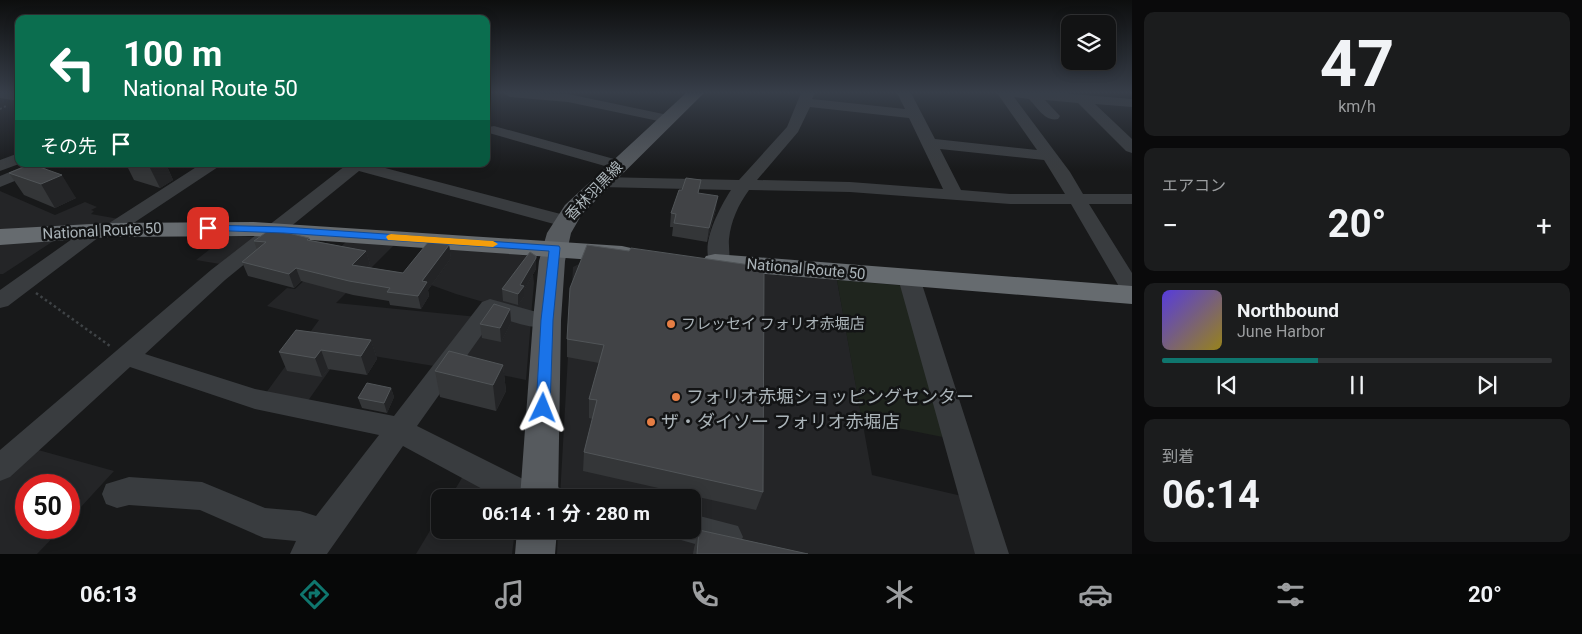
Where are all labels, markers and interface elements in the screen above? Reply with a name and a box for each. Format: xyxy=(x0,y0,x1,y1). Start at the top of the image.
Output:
map controls xyxy=(1061,15,1116,70)
button: layers xyxy=(1061,15,1116,70)
text: 47 xyxy=(1320,26,1394,102)
text: 100 m xyxy=(123,34,222,75)
icon: left xyxy=(40,35,105,100)
text: National Route 50 xyxy=(123,76,298,101)
text: km/h xyxy=(1338,97,1376,116)
icon: arrive xyxy=(107,130,135,158)
text: その先 xyxy=(40,135,97,158)
street label: 香林羽黒線 xyxy=(561,158,627,224)
text: エアコン xyxy=(1162,176,1226,195)
text: 20° xyxy=(1328,202,1386,246)
pin xyxy=(187,207,229,249)
text: − xyxy=(1162,209,1178,242)
text: + xyxy=(1536,209,1552,242)
icon: arrive xyxy=(194,214,222,242)
street label: National Route 50 xyxy=(42,219,162,243)
street label: National Route 50 xyxy=(746,255,866,283)
text: Northbound xyxy=(1237,299,1339,322)
place label: フレッセイ フォリオ赤堀店 xyxy=(681,315,865,333)
marker: フレッセイ フォリオ赤堀店 xyxy=(665,318,677,330)
text: June Harbor xyxy=(1237,322,1325,341)
icon: previous xyxy=(1213,371,1241,399)
icon: pause xyxy=(1343,371,1371,399)
icon: next xyxy=(1473,371,1501,399)
position arrow xyxy=(516,381,568,433)
place label: フォリオ赤堀ショッピングセンター xyxy=(686,386,974,407)
marker: フォリオ赤堀ショッピングセンター xyxy=(670,391,682,403)
place label: ザ・ダイソー フォリオ赤堀店 xyxy=(661,411,899,432)
marker: ザ・ダイソー フォリオ赤堀店 xyxy=(645,416,657,428)
text: 到着 xyxy=(1162,447,1194,466)
text: 06:14 xyxy=(1162,473,1260,517)
speed limit sign: 50 xyxy=(15,474,80,539)
text: 06:14 · 1 分 · 280 m xyxy=(482,502,650,525)
icon: directions xyxy=(297,577,332,612)
icon: music xyxy=(492,577,527,612)
icon: phone xyxy=(687,577,722,612)
icon: climate xyxy=(882,577,917,612)
icon: car xyxy=(1078,577,1113,612)
icon: filters xyxy=(1273,577,1308,612)
text: 06:13 xyxy=(80,582,137,607)
text: 20° xyxy=(1468,582,1502,607)

